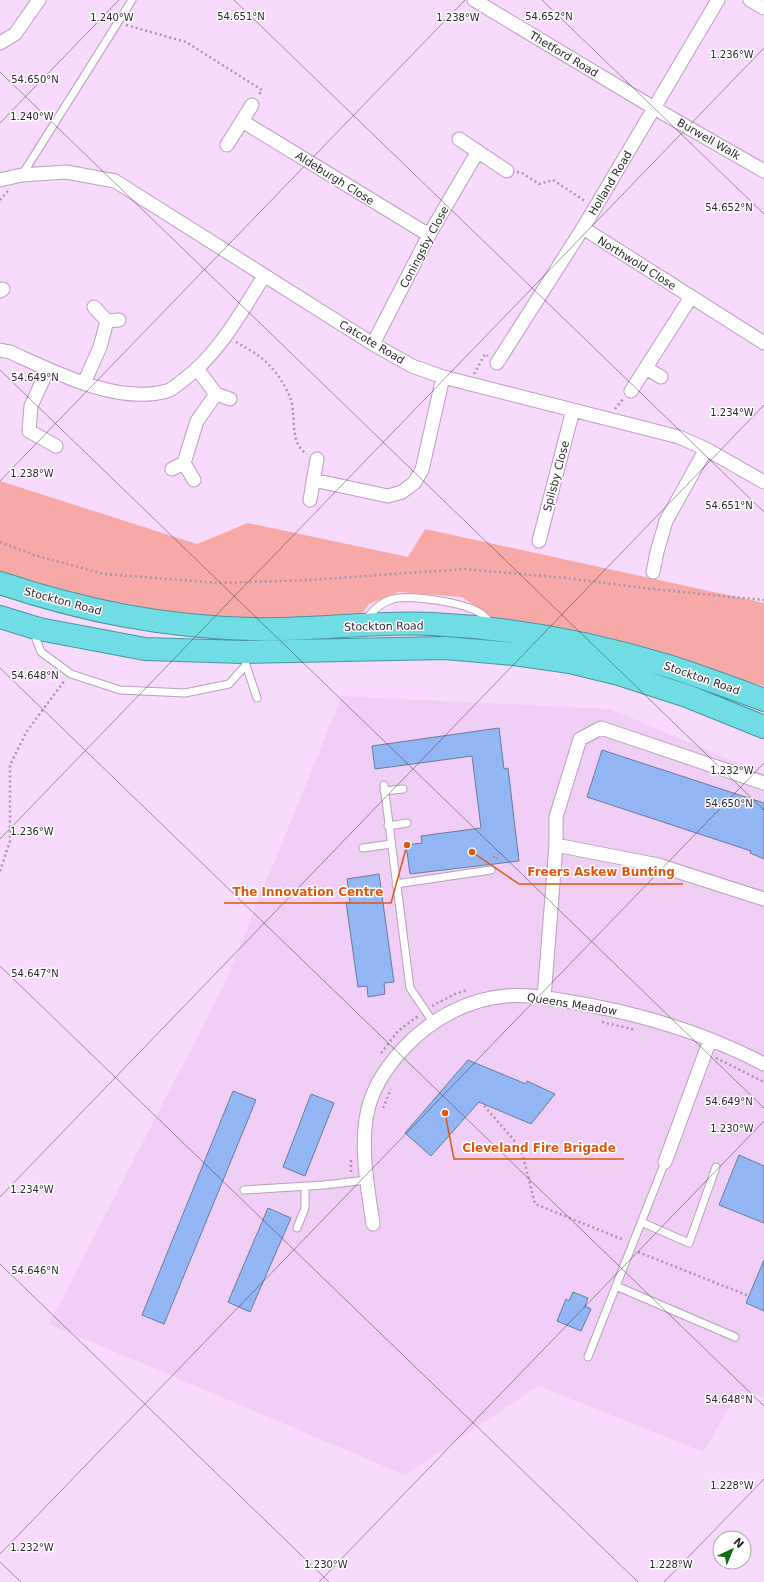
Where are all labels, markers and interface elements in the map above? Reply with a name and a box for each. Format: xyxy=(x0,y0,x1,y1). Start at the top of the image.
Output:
text: 54.651°N xyxy=(217,11,265,22)
text: 54.652°N xyxy=(525,11,573,22)
text: 1.240°W xyxy=(90,12,134,23)
text: 1.238°W xyxy=(436,12,480,23)
street label: Thetford Road xyxy=(526,28,600,80)
text: 1.236°W xyxy=(710,49,754,60)
text: 54.650°N xyxy=(11,74,59,85)
text: 1.240°W xyxy=(10,111,54,122)
street label: Burwell Walk xyxy=(675,116,743,163)
street label: Aldeburgh Close xyxy=(293,149,377,208)
street label: Holland Road xyxy=(586,149,635,218)
text: 54.652°N xyxy=(705,202,753,213)
street label: Coningsby Close xyxy=(397,204,452,290)
street label: Northwold Close xyxy=(595,234,679,293)
street label: Catcote Road xyxy=(337,318,407,367)
text: 54.649°N xyxy=(11,372,59,383)
text: 1.234°W xyxy=(710,407,754,418)
street label: Spilsby Close xyxy=(541,439,572,513)
text: 1.238°W xyxy=(10,468,54,479)
text: 54.651°N xyxy=(705,500,753,511)
street label: Stockton Road xyxy=(23,585,103,618)
street label: Stockton Road xyxy=(344,619,424,634)
street label: Stockton Road xyxy=(662,659,742,698)
text: 54.648°N xyxy=(11,670,59,681)
text: 1.232°W xyxy=(710,765,754,776)
text: 54.650°N xyxy=(705,798,753,809)
text: 1.236°W xyxy=(10,826,54,837)
callout: Freers Askew Bunting xyxy=(519,860,683,884)
text: Freers Askew Bunting xyxy=(527,865,675,879)
callout: The Innovation Centre xyxy=(224,879,391,903)
text: The Innovation Centre xyxy=(233,885,383,899)
text: 54.647°N xyxy=(11,968,59,979)
street label: Queens Meadow xyxy=(526,991,618,1018)
text: 54.649°N xyxy=(705,1096,753,1107)
text: 1.230°W xyxy=(710,1123,754,1134)
callout: Cleveland Fire Brigade xyxy=(454,1135,624,1159)
text: Cleveland Fire Brigade xyxy=(462,1141,616,1155)
text: 1.234°W xyxy=(10,1184,54,1195)
text: 54.646°N xyxy=(11,1265,59,1276)
text: 54.648°N xyxy=(705,1394,753,1405)
text: 1.228°W xyxy=(710,1480,754,1491)
north arrow xyxy=(712,1530,752,1570)
text: N xyxy=(731,1535,746,1551)
text: 1.232°W xyxy=(10,1542,54,1553)
text: 1.230°W xyxy=(304,1559,348,1570)
text: 1.228°W xyxy=(649,1559,693,1570)

